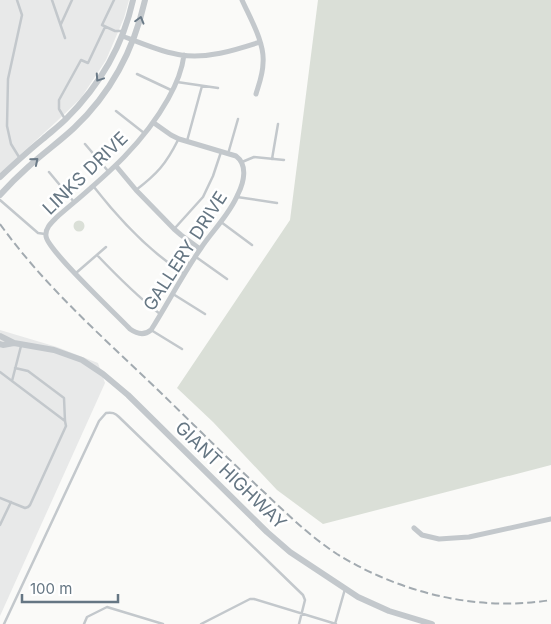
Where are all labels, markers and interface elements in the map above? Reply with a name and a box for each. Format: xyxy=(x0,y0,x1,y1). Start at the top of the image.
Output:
one-way arrow xyxy=(134,17,144,25)
one-way arrow xyxy=(96,73,106,82)
street label: LINKS DRIVE xyxy=(38,127,132,219)
one-way arrow xyxy=(29,158,38,167)
street label: GALLERY DRIVE xyxy=(139,188,231,314)
street label: GIANT HIGHWAY xyxy=(171,417,291,533)
scale bar xyxy=(22,572,119,604)
text: 100 m xyxy=(30,579,72,598)

